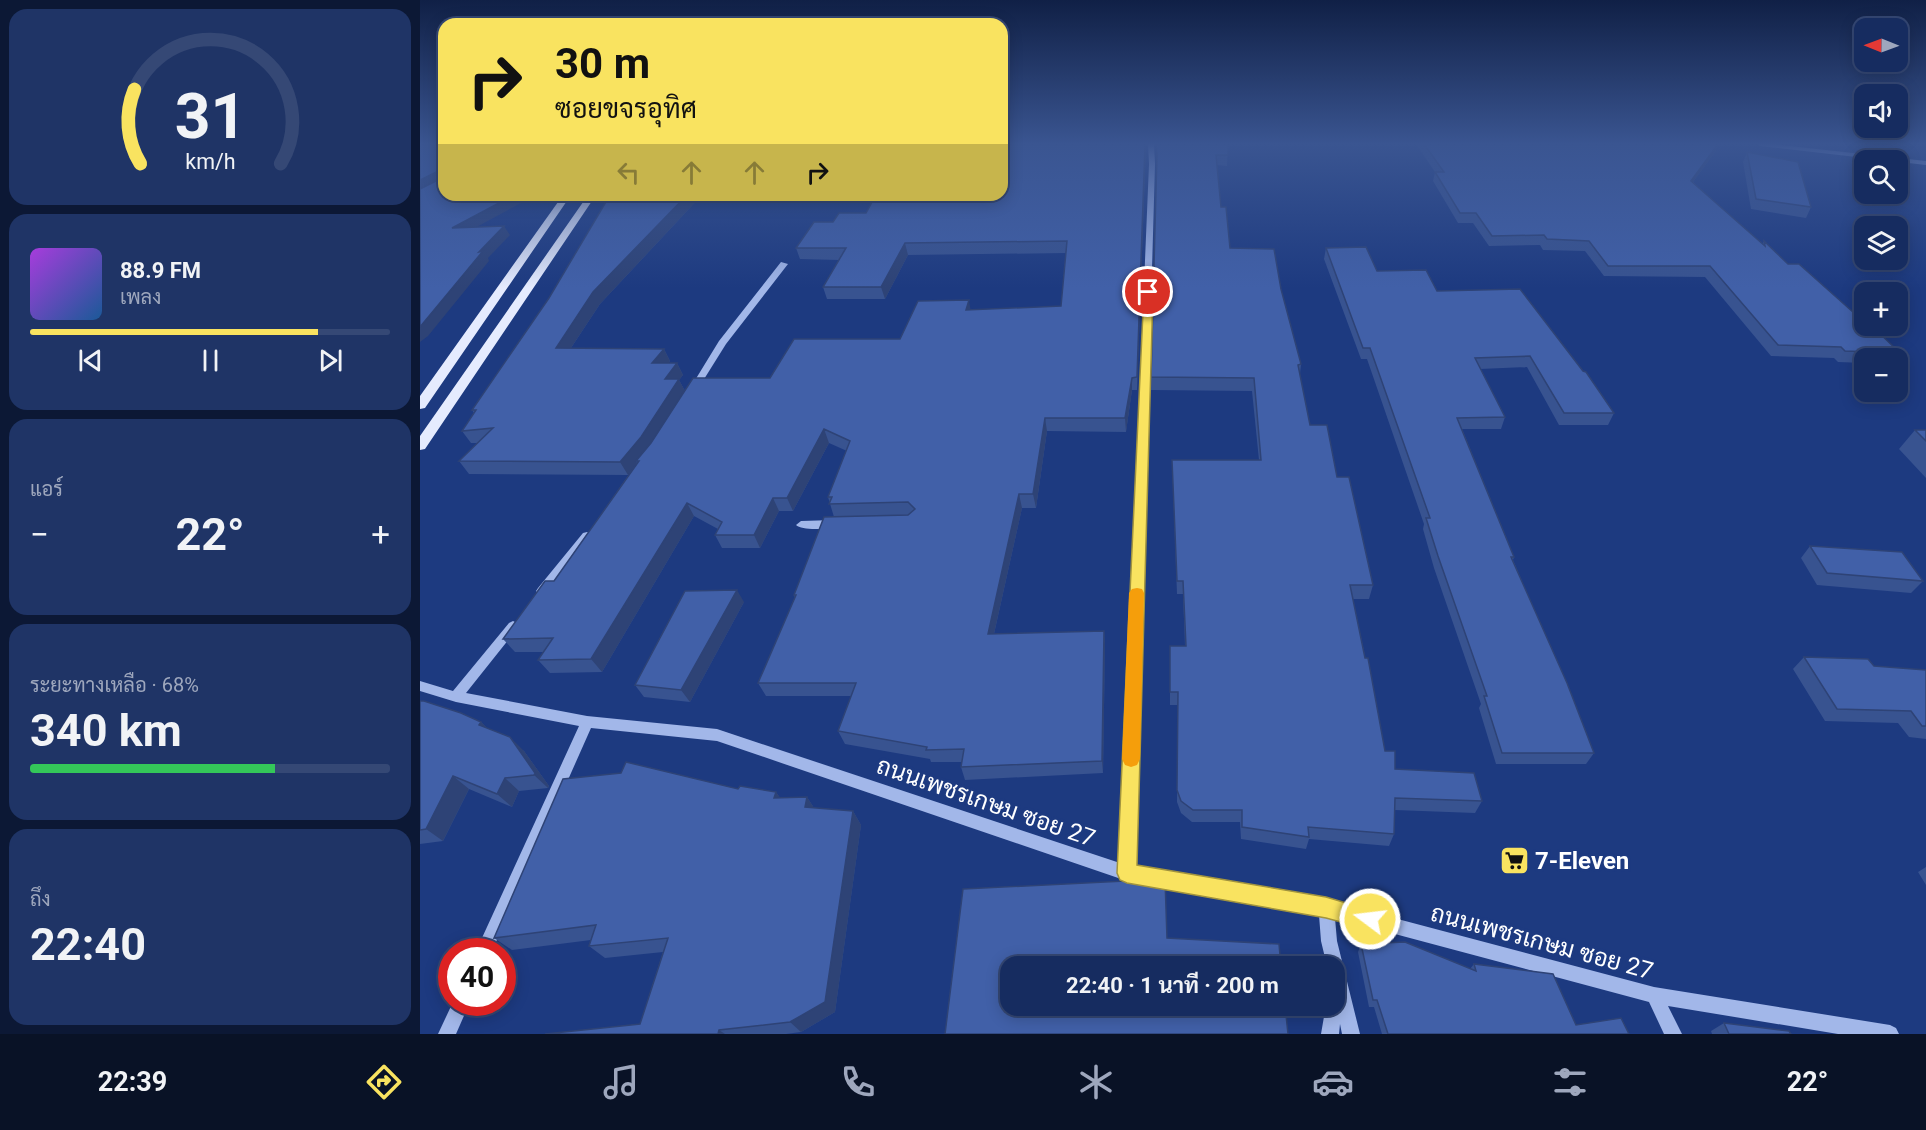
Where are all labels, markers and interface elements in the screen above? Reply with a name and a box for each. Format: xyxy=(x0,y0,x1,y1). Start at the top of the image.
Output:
north arrow xyxy=(1854,18,1908,72)
map controls xyxy=(1854,18,1908,402)
text: 30 m xyxy=(555,39,650,88)
icon: right xyxy=(456,42,534,120)
text: 31 xyxy=(174,80,246,153)
button: sound xyxy=(1854,84,1908,138)
text: ซอยขจรอุทิศ xyxy=(555,93,697,125)
text: km/h xyxy=(185,149,235,174)
button: search xyxy=(1854,150,1908,204)
icon: left xyxy=(612,156,645,189)
icon: ahead xyxy=(675,156,708,189)
icon: ahead xyxy=(738,156,771,189)
icon: right xyxy=(801,156,834,189)
button: layers xyxy=(1854,216,1908,270)
text: 88.9 FM xyxy=(120,258,201,283)
pin xyxy=(1122,266,1173,317)
icon: arrive xyxy=(1131,275,1164,308)
button: + xyxy=(1854,282,1908,336)
text: เพลง xyxy=(120,285,161,309)
icon: previous xyxy=(74,344,107,377)
icon: pause xyxy=(194,344,227,377)
icon: next xyxy=(314,344,347,377)
button: − xyxy=(1854,348,1908,402)
text: แอร์ xyxy=(30,477,63,501)
text: 22° xyxy=(175,508,245,561)
text: − xyxy=(30,515,49,554)
text: + xyxy=(371,515,390,554)
text: ระยะทางเหลือ · 68% xyxy=(30,673,199,697)
text: 340 km xyxy=(30,704,182,757)
street label: ถนนเพชรเกษม ซอย 27 xyxy=(873,751,1099,853)
supermarket icon: 7-Eleven xyxy=(1498,845,1530,877)
place label: 7-Eleven xyxy=(1535,847,1629,875)
text: ถึง xyxy=(30,887,51,911)
position arrow xyxy=(1338,887,1402,951)
street label: ถนนเพชรเกษม ซอย 27 xyxy=(1428,899,1656,985)
text: 22:40 xyxy=(30,918,146,971)
speed limit sign: 40 xyxy=(438,938,516,1016)
text: 22:40 · 1 นาที · 200 m xyxy=(1066,973,1279,998)
icon: directions xyxy=(363,1061,405,1103)
icon: music xyxy=(600,1061,642,1103)
icon: phone xyxy=(837,1061,879,1103)
icon: climate xyxy=(1075,1061,1117,1103)
icon: car xyxy=(1312,1061,1354,1103)
icon: filters xyxy=(1549,1061,1591,1103)
text: 22:39 xyxy=(98,1066,167,1098)
text: 22° xyxy=(1787,1066,1828,1098)

